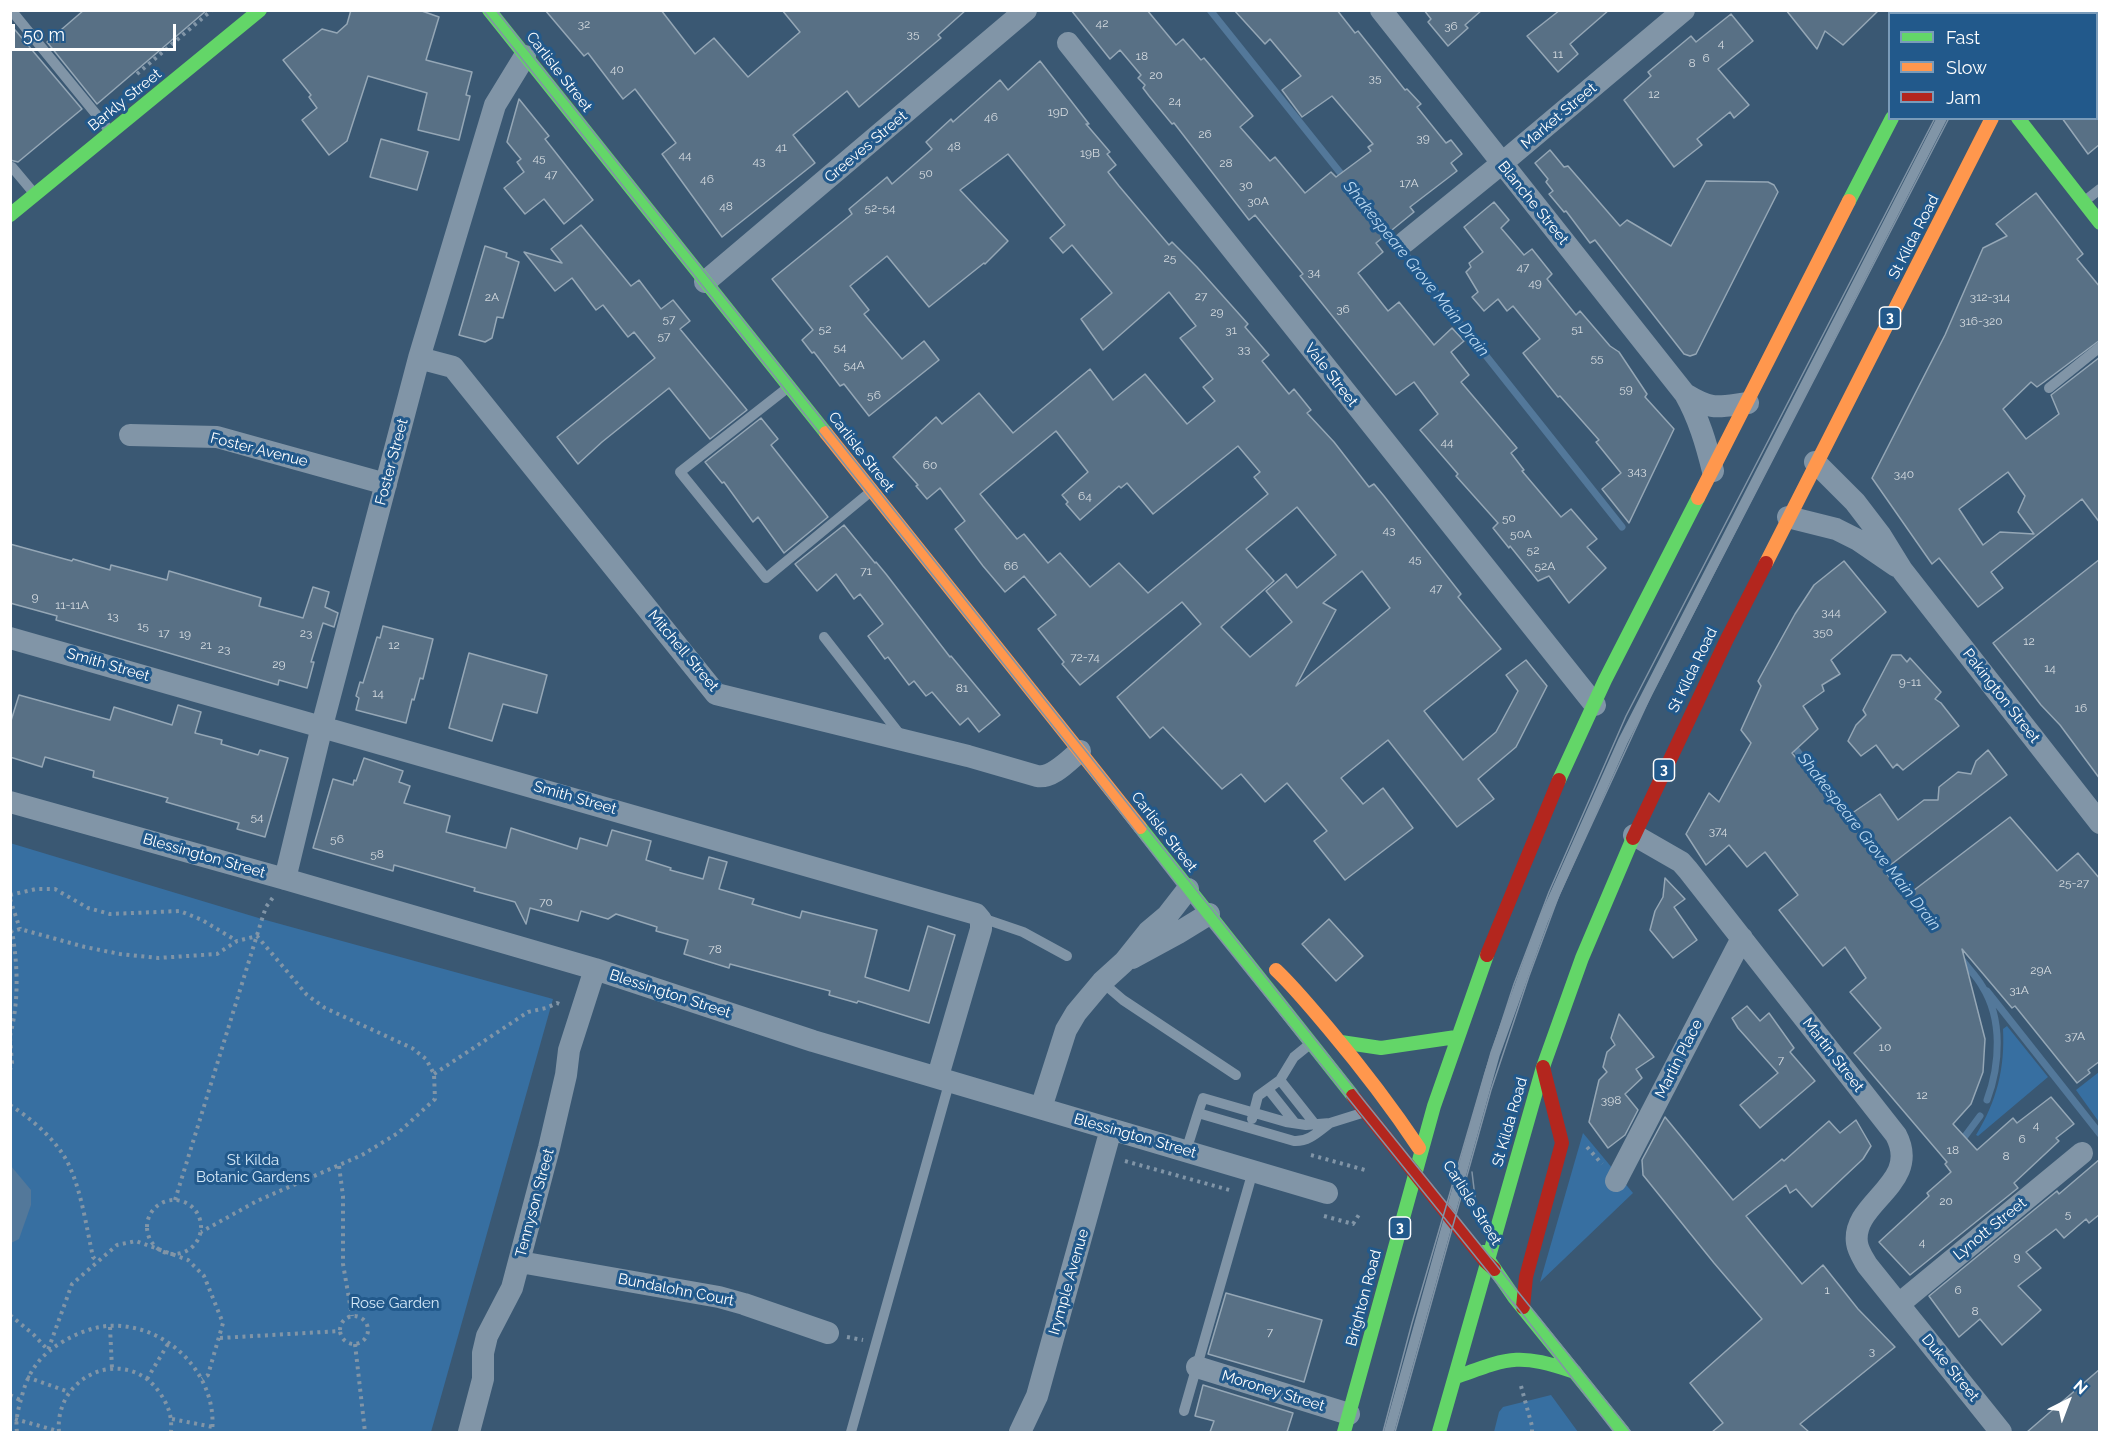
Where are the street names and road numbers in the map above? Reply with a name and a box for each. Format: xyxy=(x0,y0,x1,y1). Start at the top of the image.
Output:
street label: Carlisle Street xyxy=(522,28,596,116)
street label: Barkly Street xyxy=(85,65,165,135)
street label: Market Street xyxy=(1518,79,1600,153)
street label: Greeves Street xyxy=(821,107,911,187)
street label: Blanche Street xyxy=(1494,158,1572,248)
street label: St Kilda Road xyxy=(1885,192,1943,282)
road number: 3 xyxy=(1880,307,1900,329)
street label: Vale Street xyxy=(1301,340,1361,410)
street label: Carlisle Street xyxy=(824,408,898,496)
street label: Foster Street xyxy=(372,417,412,507)
street label: Foster Avenue xyxy=(208,429,310,471)
street label: Mitchell Street xyxy=(644,607,722,695)
street label: St Kilda Road xyxy=(1665,625,1721,715)
street label: Smith Street xyxy=(65,645,151,685)
street label: Pakington Street xyxy=(1959,645,2043,747)
road number: 3 xyxy=(1654,759,1674,781)
street label: Smith Street xyxy=(532,778,618,818)
street label: Carlisle Street xyxy=(1127,788,1201,876)
street label: Blessington Street xyxy=(141,830,267,882)
street label: Blessington Street xyxy=(607,966,733,1022)
street label: Martin Street xyxy=(1799,1014,1867,1096)
street label: Martin Place xyxy=(1651,1017,1707,1101)
street label: St Kilda Road xyxy=(1489,1075,1531,1169)
street label: Blessington Street xyxy=(1072,1110,1198,1162)
street label: Tennyson Street xyxy=(512,1147,558,1259)
street label: Carlisle Street xyxy=(1439,1157,1505,1249)
street label: Lynott Street xyxy=(1950,1194,2030,1264)
road number: 3 xyxy=(1390,1217,1410,1239)
street label: Irymple Avenue xyxy=(1045,1227,1093,1337)
street label: Brighton Road xyxy=(1343,1248,1385,1348)
street label: Bundalohn Court xyxy=(616,1270,736,1310)
street label: Duke Street xyxy=(1917,1331,1983,1405)
street label: Moroney Street xyxy=(1219,1367,1327,1415)

